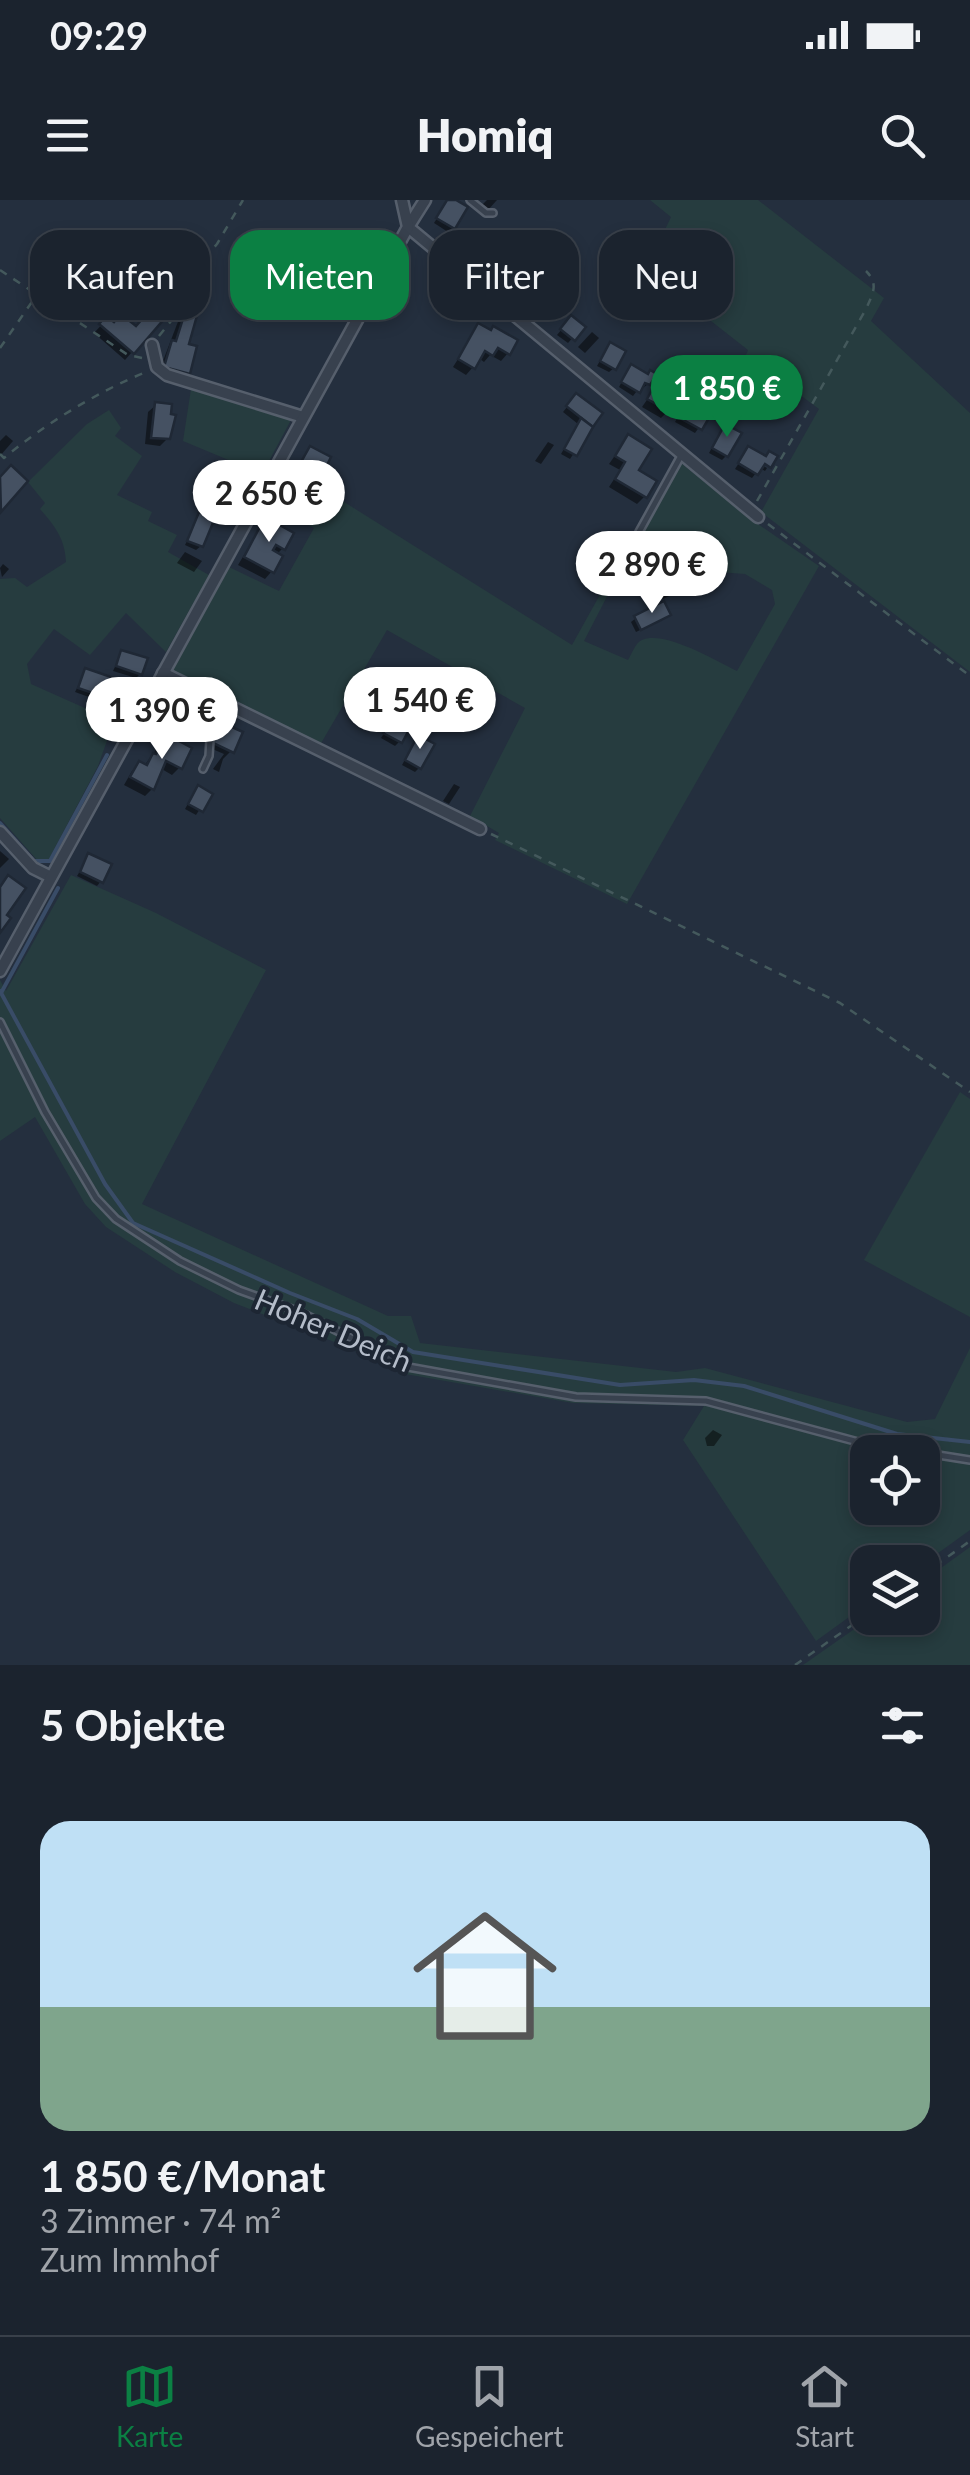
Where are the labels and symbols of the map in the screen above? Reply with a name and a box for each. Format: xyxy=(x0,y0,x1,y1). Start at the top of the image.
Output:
pin: 1 850 € xyxy=(635,355,819,440)
pin: 2 650 € xyxy=(177,460,361,545)
pin: 2 890 € xyxy=(560,531,744,616)
pin: 1 540 € xyxy=(328,667,512,752)
pin: 1 390 € xyxy=(70,677,254,762)
street label: Hoher Deich xyxy=(250,1280,418,1378)

